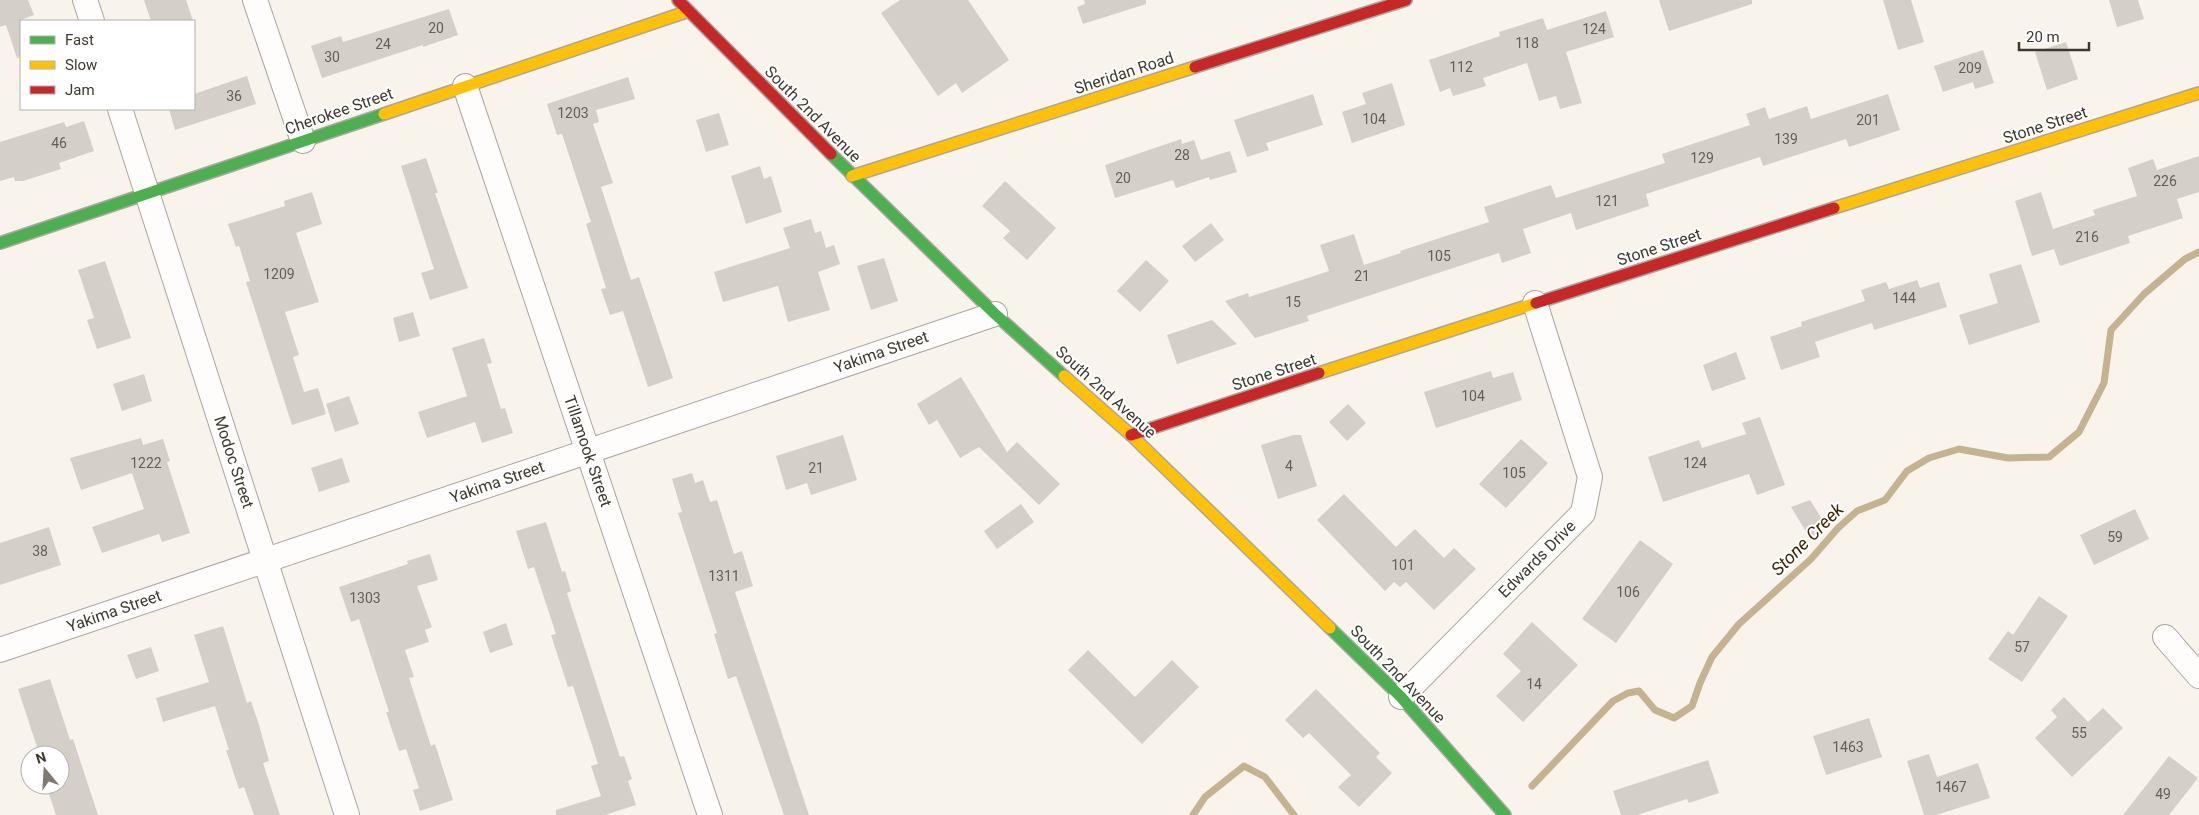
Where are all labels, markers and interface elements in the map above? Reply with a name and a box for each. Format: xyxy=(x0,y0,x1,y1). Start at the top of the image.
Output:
legend xyxy=(20,20,195,110)
house number: 20 xyxy=(428,20,444,36)
scale bar xyxy=(2019,20,2089,52)
house number: 124 xyxy=(1582,21,1606,37)
text: 20 m xyxy=(2026,28,2060,46)
text: Fast xyxy=(65,31,94,49)
house number: 118 xyxy=(1515,35,1539,51)
house number: 24 xyxy=(375,36,391,52)
street label: Sheridan Road xyxy=(1072,48,1176,98)
house number: 30 xyxy=(324,49,340,65)
text: Slow xyxy=(65,56,97,74)
house number: 112 xyxy=(1449,59,1473,75)
house number: 209 xyxy=(1958,60,1982,76)
street label: South 2nd Avenue xyxy=(761,62,865,166)
text: Jam xyxy=(65,81,95,99)
street label: Cherokee Street xyxy=(282,84,396,138)
house number: 36 xyxy=(226,88,242,104)
street label: Stone Street xyxy=(2001,102,2089,148)
house number: 1203 xyxy=(557,105,589,121)
house number: 104 xyxy=(1362,111,1386,127)
house number: 201 xyxy=(1856,112,1880,128)
house number: 139 xyxy=(1774,131,1798,147)
house number: 46 xyxy=(51,135,67,151)
house number: 28 xyxy=(1174,147,1190,163)
house number: 129 xyxy=(1690,150,1714,166)
house number: 20 xyxy=(1115,170,1131,186)
house number: 226 xyxy=(2153,173,2177,189)
house number: 121 xyxy=(1595,193,1619,209)
street label: Stone Street xyxy=(1615,224,1703,270)
house number: 216 xyxy=(2075,229,2099,245)
house number: 105 xyxy=(1427,248,1451,264)
house number: 1209 xyxy=(263,266,295,282)
house number: 21 xyxy=(1354,268,1370,284)
house number: 144 xyxy=(1892,290,1916,306)
house number: 15 xyxy=(1285,294,1301,310)
street label: Yakima Street xyxy=(831,327,931,377)
street label: South 2nd Avenue xyxy=(1052,342,1160,442)
street label: Stone Street xyxy=(1230,349,1318,395)
house number: 104 xyxy=(1461,388,1485,404)
street label: Tillamook Street xyxy=(560,393,616,509)
street label: Modoc Street xyxy=(210,414,258,510)
house number: 1222 xyxy=(130,455,162,471)
house number: 124 xyxy=(1683,455,1707,471)
street label: Yakima Street xyxy=(447,457,547,507)
house number: 4 xyxy=(1285,458,1293,474)
house number: 21 xyxy=(808,460,824,476)
house number: 105 xyxy=(1502,465,1526,481)
water label: Stone Creek xyxy=(1766,498,1848,580)
street label: Edwards Drive xyxy=(1495,517,1579,601)
house number: 59 xyxy=(2107,529,2123,545)
house number: 38 xyxy=(32,543,48,559)
house number: 101 xyxy=(1391,557,1415,573)
house number: 1311 xyxy=(708,568,740,584)
house number: 106 xyxy=(1616,584,1640,600)
street label: Yakima Street xyxy=(64,586,164,636)
house number: 1303 xyxy=(349,590,381,606)
street label: South 2nd Avenue xyxy=(1346,621,1450,727)
house number: 57 xyxy=(2014,639,2030,655)
house number: 14 xyxy=(1526,676,1542,692)
house number: 55 xyxy=(2071,725,2087,741)
house number: 1463 xyxy=(1832,739,1864,755)
north arrow xyxy=(20,745,70,795)
text: N xyxy=(34,748,48,767)
house number: 1467 xyxy=(1935,779,1967,795)
house number: 49 xyxy=(2155,786,2171,802)

